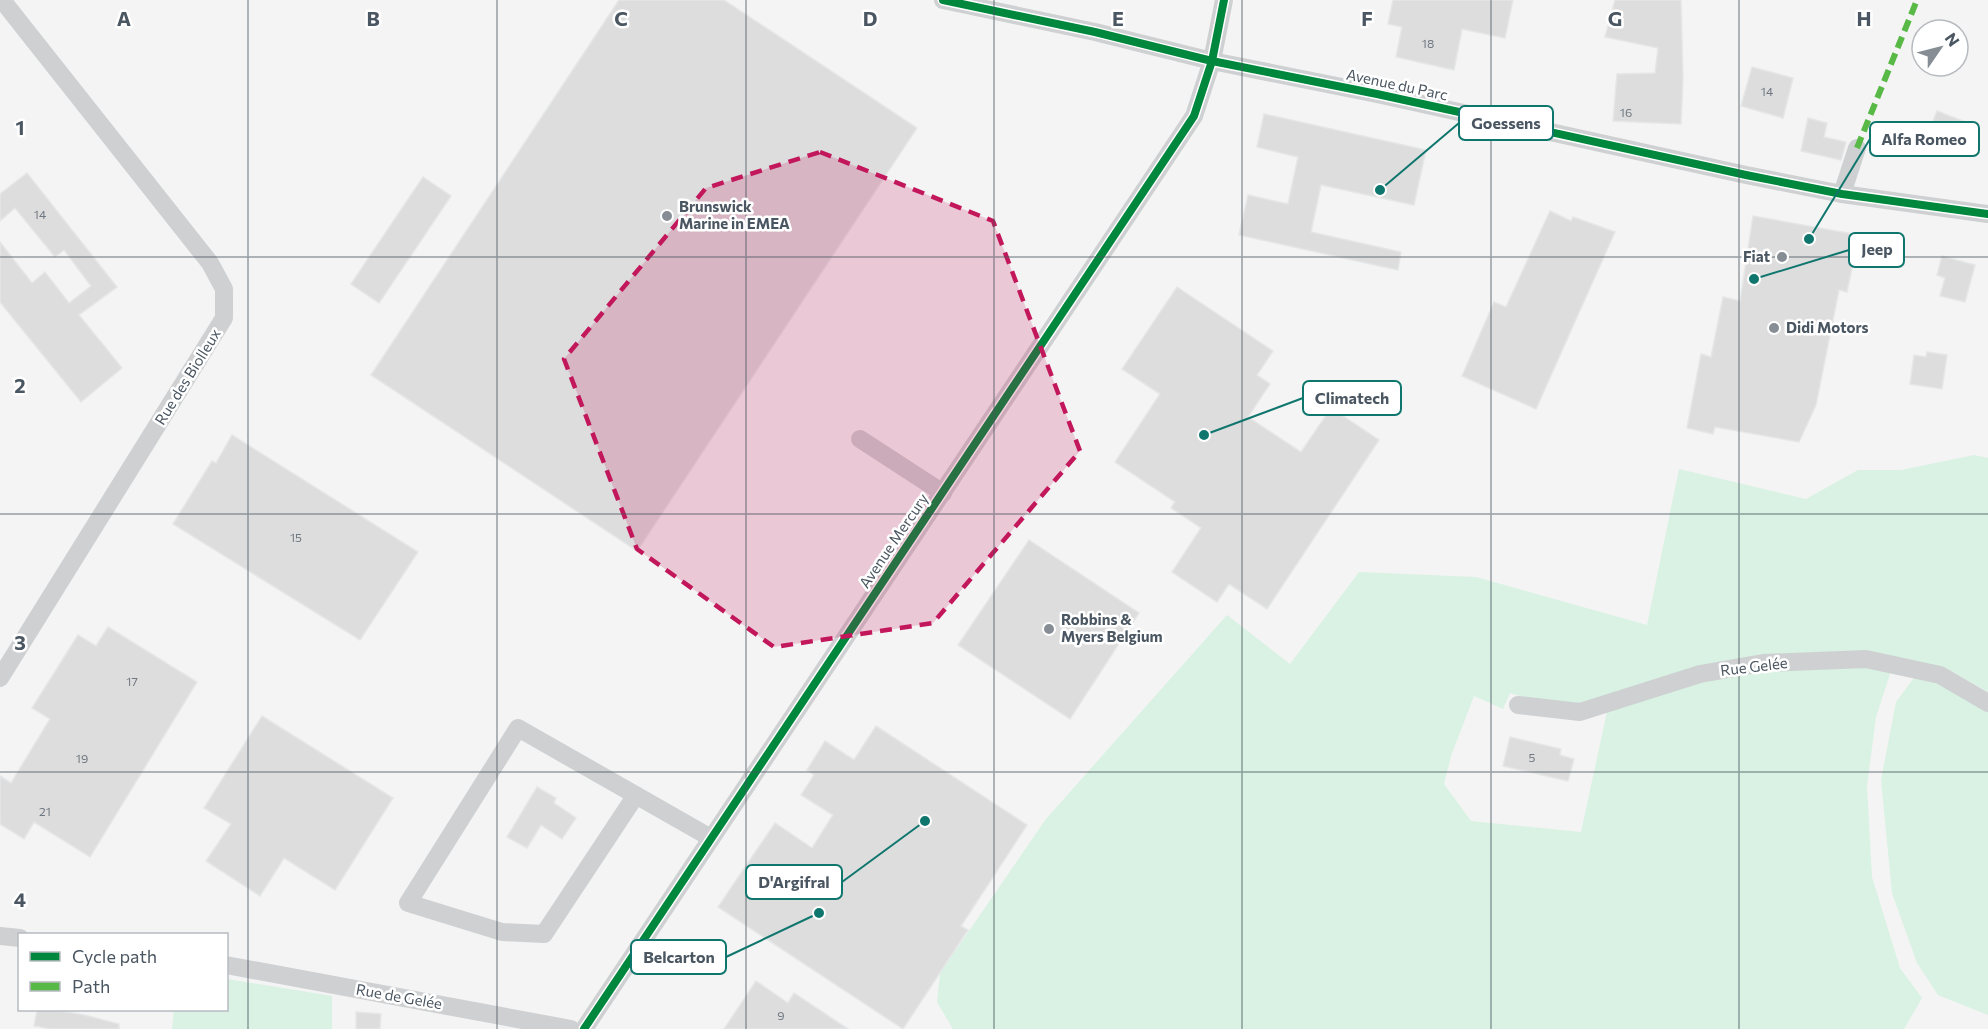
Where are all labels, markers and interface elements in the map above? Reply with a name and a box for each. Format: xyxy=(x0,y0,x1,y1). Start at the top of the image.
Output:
text: A xyxy=(117,6,131,30)
text: B xyxy=(366,6,380,30)
text: C xyxy=(614,6,628,30)
text: D xyxy=(863,6,877,30)
text: E xyxy=(1112,6,1124,30)
text: F xyxy=(1361,6,1373,30)
text: G xyxy=(1608,6,1622,30)
text: H xyxy=(1857,6,1872,30)
north arrow xyxy=(1910,18,1970,78)
text: N xyxy=(1941,29,1964,49)
house number: 18 xyxy=(1422,36,1434,50)
street label: Avenue du Parc xyxy=(1345,64,1450,104)
house number: 14 xyxy=(1761,84,1773,98)
house number: 16 xyxy=(1620,105,1632,119)
callout: Goessens xyxy=(1459,106,1553,140)
text: Goessens xyxy=(1471,113,1541,132)
text: 1 xyxy=(15,115,25,139)
callout: Alfa Romeo xyxy=(1870,122,1979,156)
text: Alfa Romeo xyxy=(1881,129,1967,148)
place label: Brunswick Marine in EMEA xyxy=(679,197,790,232)
house number: 14 xyxy=(34,207,46,221)
marker: Brunswick Marine in EMEA xyxy=(660,209,674,223)
callout: Jeep xyxy=(1849,233,1904,267)
text: Jeep xyxy=(1861,239,1893,258)
place label: Fiat xyxy=(1743,247,1770,265)
marker: Fiat xyxy=(1775,250,1789,264)
place label: Didi Motors xyxy=(1786,318,1868,336)
marker: Didi Motors xyxy=(1767,321,1781,335)
street label: Rue des Biolleux xyxy=(150,325,224,428)
text: 2 xyxy=(14,373,26,397)
callout: Climatech xyxy=(1303,381,1401,415)
text: Climatech xyxy=(1315,388,1389,407)
street label: Avenue Mercury xyxy=(855,489,932,591)
house number: 15 xyxy=(290,530,302,544)
place label: Robbins & Myers Belgium xyxy=(1061,610,1163,645)
marker: Robbins & Myers Belgium xyxy=(1042,622,1056,636)
text: 3 xyxy=(14,630,26,654)
street label: Rue Gelée xyxy=(1719,653,1789,679)
house number: 17 xyxy=(126,674,138,688)
house number: 5 xyxy=(1529,750,1536,764)
house number: 19 xyxy=(76,751,88,765)
house number: 21 xyxy=(39,804,51,818)
callout: D'Argifral xyxy=(746,865,842,899)
text: D'Argifral xyxy=(758,872,830,891)
text: 4 xyxy=(14,887,26,911)
legend xyxy=(18,933,228,1011)
callout: Belcarton xyxy=(631,940,726,974)
text: Cycle path xyxy=(72,945,157,967)
text: Belcarton xyxy=(643,947,715,966)
text: Path xyxy=(72,975,110,997)
street label: Rue de Gelée xyxy=(355,980,444,1012)
house number: 9 xyxy=(777,1008,785,1022)

